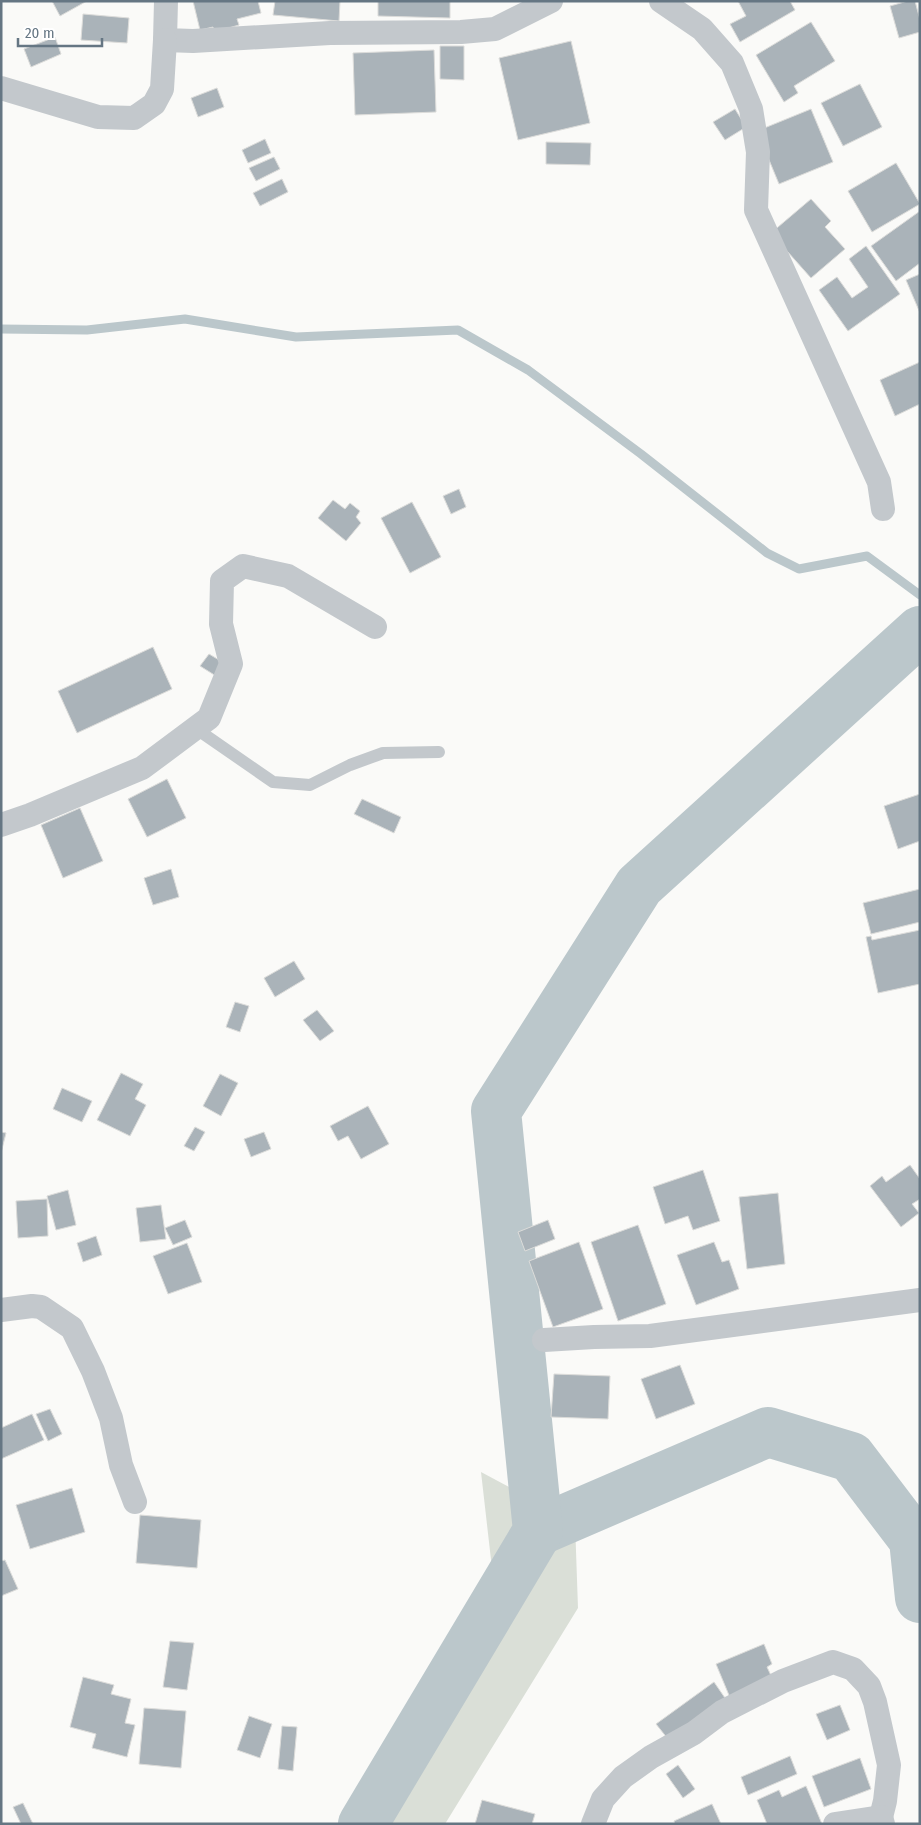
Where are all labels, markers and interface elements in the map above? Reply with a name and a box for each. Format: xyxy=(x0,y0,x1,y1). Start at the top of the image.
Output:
scale bar xyxy=(18,15,101,47)
text: 20 m xyxy=(25,24,55,42)

